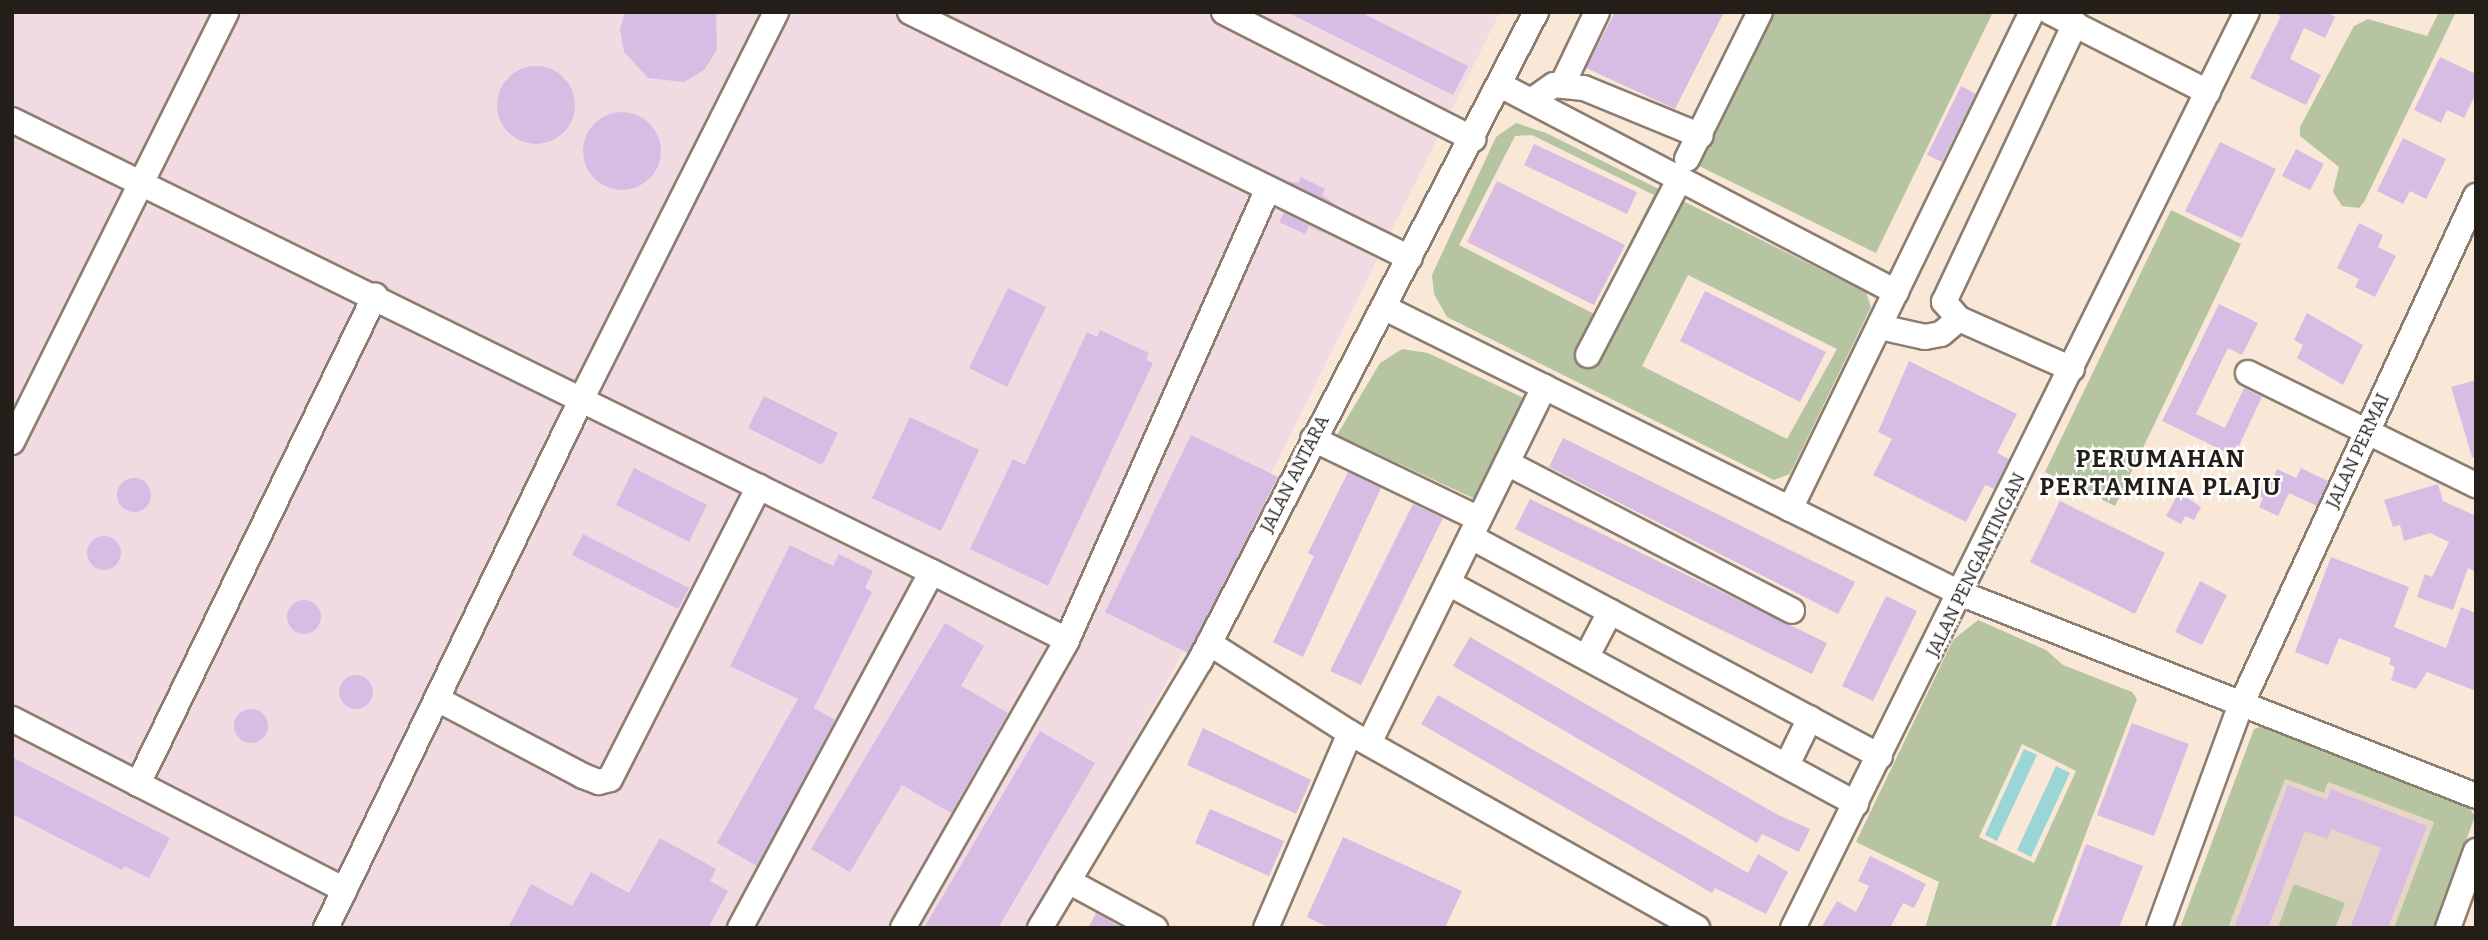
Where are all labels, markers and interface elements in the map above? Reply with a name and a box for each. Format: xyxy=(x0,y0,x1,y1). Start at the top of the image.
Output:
street label: JALAN PERMAI xyxy=(2322,390,2394,512)
street label: JALAN ANTARA xyxy=(1256,412,1334,536)
district label: PERUMAHAN PERTAMINA PLAJU xyxy=(2041,446,2281,502)
street label: JALAN PENGANTINGAN xyxy=(1922,469,2030,661)

